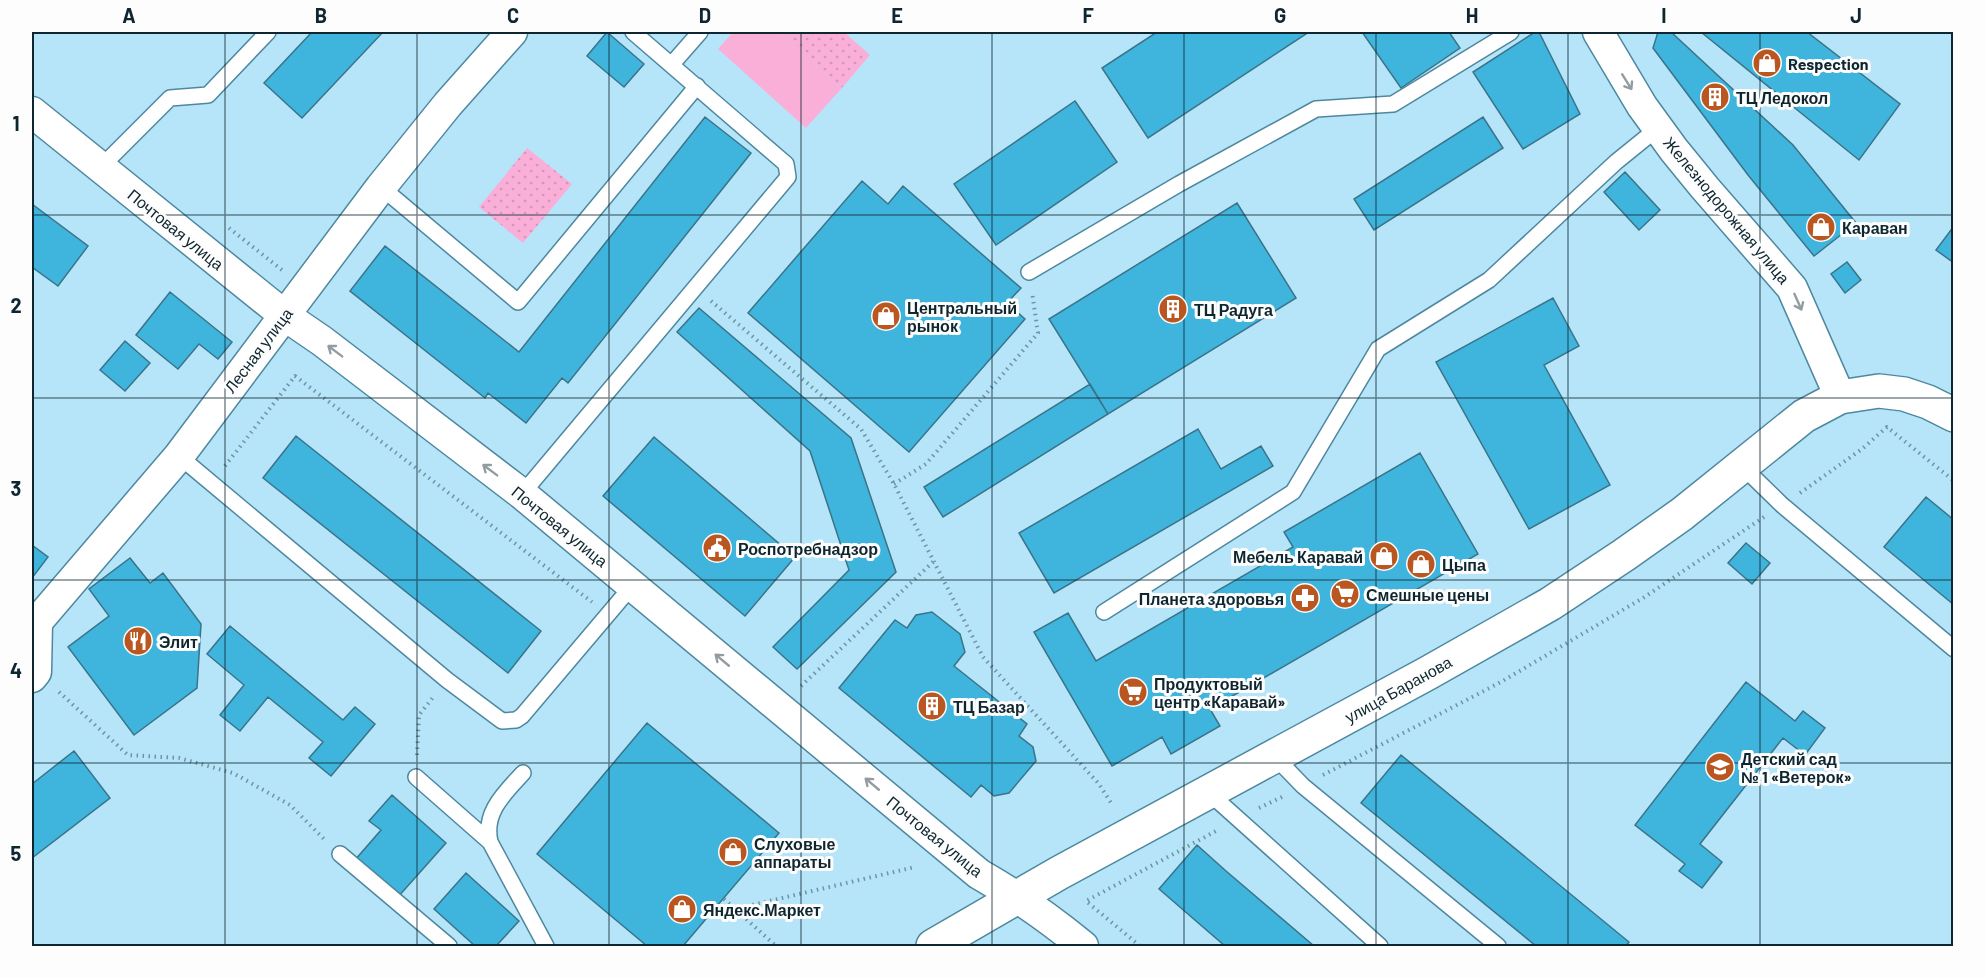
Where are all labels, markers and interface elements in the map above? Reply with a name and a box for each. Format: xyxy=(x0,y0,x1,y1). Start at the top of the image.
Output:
text: A xyxy=(122,3,136,27)
text: B xyxy=(315,3,327,27)
text: C xyxy=(507,3,519,27)
text: D xyxy=(699,3,711,27)
text: E xyxy=(891,3,903,27)
text: F xyxy=(1082,3,1094,27)
text: G xyxy=(1274,3,1286,27)
text: H xyxy=(1466,3,1478,27)
text: I xyxy=(1661,3,1667,27)
text: J xyxy=(1850,3,1862,27)
shop icon: Respection xyxy=(1751,47,1783,79)
place label: Respection xyxy=(1788,54,1869,73)
one-way arrow xyxy=(1622,73,1634,90)
building icon: ТЦ Ледокол xyxy=(1699,81,1731,113)
place label: ТЦ Ледокол xyxy=(1736,88,1828,107)
text: 1 xyxy=(12,111,20,135)
street label: Железнодорожная улица xyxy=(1660,133,1794,287)
street label: Почтовая улица xyxy=(124,185,228,273)
shop icon: Караван xyxy=(1805,211,1837,243)
place label: Караван xyxy=(1842,218,1908,237)
one-way arrow xyxy=(1793,292,1804,310)
text: 2 xyxy=(10,293,22,317)
building icon: ТЦ Радуга xyxy=(1157,293,1189,325)
place label: Центральный рынок xyxy=(907,298,1017,335)
shop icon: Центральный рынок xyxy=(870,300,902,332)
place label: ТЦ Радуга xyxy=(1194,300,1273,319)
street label: Лесная улица xyxy=(220,304,296,396)
one-way arrow xyxy=(327,345,343,358)
one-way arrow xyxy=(482,463,498,476)
text: 3 xyxy=(11,476,21,500)
street label: Почтовая улица xyxy=(508,482,612,570)
public building icon: Роспотребнадзор xyxy=(701,532,733,564)
place label: Роспотребнадзор xyxy=(738,539,878,558)
shop icon: Мебель Каравай xyxy=(1368,540,1400,572)
place label: Мебель Каравай xyxy=(1233,547,1363,566)
shop icon: Цыпа xyxy=(1405,548,1437,580)
place label: Цыпа xyxy=(1442,555,1486,574)
supermarket icon: Смешные цены xyxy=(1329,578,1361,610)
pharmacy icon: Планета здоровья xyxy=(1289,582,1321,614)
place label: Смешные цены xyxy=(1366,585,1489,604)
place label: Планета здоровья xyxy=(1139,589,1284,608)
restaurant icon: Элит xyxy=(122,625,154,657)
place label: Элит xyxy=(159,632,198,651)
street label: улица Баранова xyxy=(1341,652,1455,726)
one-way arrow xyxy=(715,653,730,667)
text: 4 xyxy=(10,658,22,682)
place label: Продуктовый центр «Каравай» xyxy=(1154,674,1285,711)
supermarket icon: Продуктовый центр «Каравай» xyxy=(1117,676,1149,708)
building icon: ТЦ Базар xyxy=(916,690,948,722)
place label: ТЦ Базар xyxy=(953,697,1025,716)
place label: Детский сад № 1 «Ветерок» xyxy=(1741,749,1852,786)
school or university icon: Детский сад № 1 «Ветерок» xyxy=(1704,751,1736,783)
one-way arrow xyxy=(864,778,880,791)
street label: Почтовая улица xyxy=(883,792,987,880)
place label: Слуховые аппараты xyxy=(754,834,835,871)
shop icon: Слуховые аппараты xyxy=(717,836,749,868)
text: 5 xyxy=(11,841,22,865)
shop icon: Яндекс.Маркет xyxy=(666,893,698,925)
place label: Яндекс.Маркет xyxy=(703,900,821,919)

